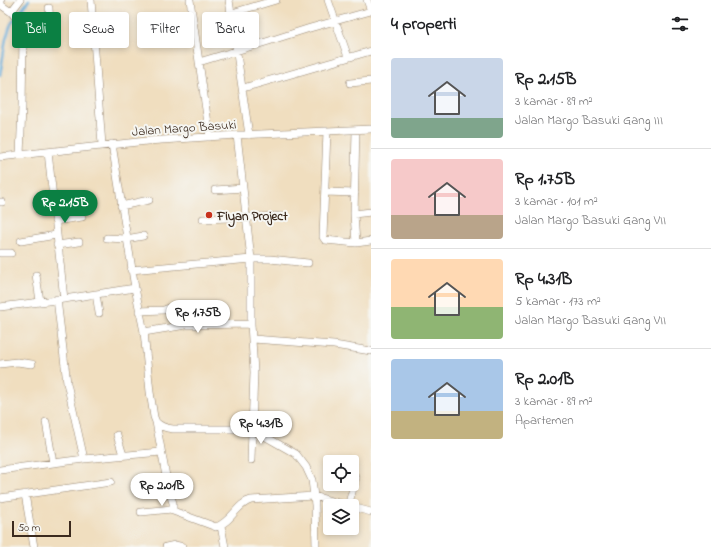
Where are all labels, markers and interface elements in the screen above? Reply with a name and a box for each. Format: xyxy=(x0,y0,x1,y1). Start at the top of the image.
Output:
chip: Beli xyxy=(12,12,61,48)
chip: Sewa xyxy=(69,12,129,48)
chip: Filter xyxy=(137,12,194,48)
chip: Baru xyxy=(202,12,259,48)
text: 4 properti xyxy=(391,12,457,37)
icon: filters xyxy=(669,13,691,35)
text: Rp 2.15B xyxy=(515,67,576,92)
icon: home xyxy=(423,74,471,122)
text: 3 kamar · 89 m² xyxy=(515,92,593,111)
text: Jalan Margo Basuki Gang III xyxy=(515,111,663,130)
street label: Jalan Margo Basuki xyxy=(131,115,237,143)
text: Rp 1.75B xyxy=(515,167,575,192)
icon: home xyxy=(423,175,471,223)
pin: Rp 2.15B xyxy=(24,190,106,224)
text: 3 kamar · 101 m² xyxy=(515,192,598,211)
text: Rp 2.15B xyxy=(42,193,88,212)
place label: Fiyan Project xyxy=(216,207,288,228)
marker: Fiyan Project xyxy=(204,210,214,220)
text: Jalan Margo Basuki Gang VII xyxy=(515,211,666,230)
text: Rp 4.31B xyxy=(515,267,572,292)
icon: home xyxy=(423,275,471,323)
text: 5 kamar · 173 m² xyxy=(515,292,601,311)
pin: Rp 1.75B xyxy=(157,300,239,334)
text: Rp 1.75B xyxy=(175,303,221,322)
text: Jalan Margo Basuki Gang VII xyxy=(515,311,666,330)
text: Rp 2.01B xyxy=(515,367,574,392)
icon: home xyxy=(423,375,471,423)
text: 3 kamar · 89 m² xyxy=(515,392,593,411)
pin: Rp 4.31B xyxy=(220,411,302,445)
text: Apartemen xyxy=(515,411,574,430)
text: Rp 4.31B xyxy=(239,414,283,433)
map controls xyxy=(323,455,359,535)
button: locate xyxy=(323,455,359,491)
pin: Rp 2.01B xyxy=(121,473,203,507)
text: Rp 2.01B xyxy=(139,476,185,495)
button: layers xyxy=(323,499,359,535)
scale bar xyxy=(12,519,71,538)
text: 50 m xyxy=(18,520,40,536)

